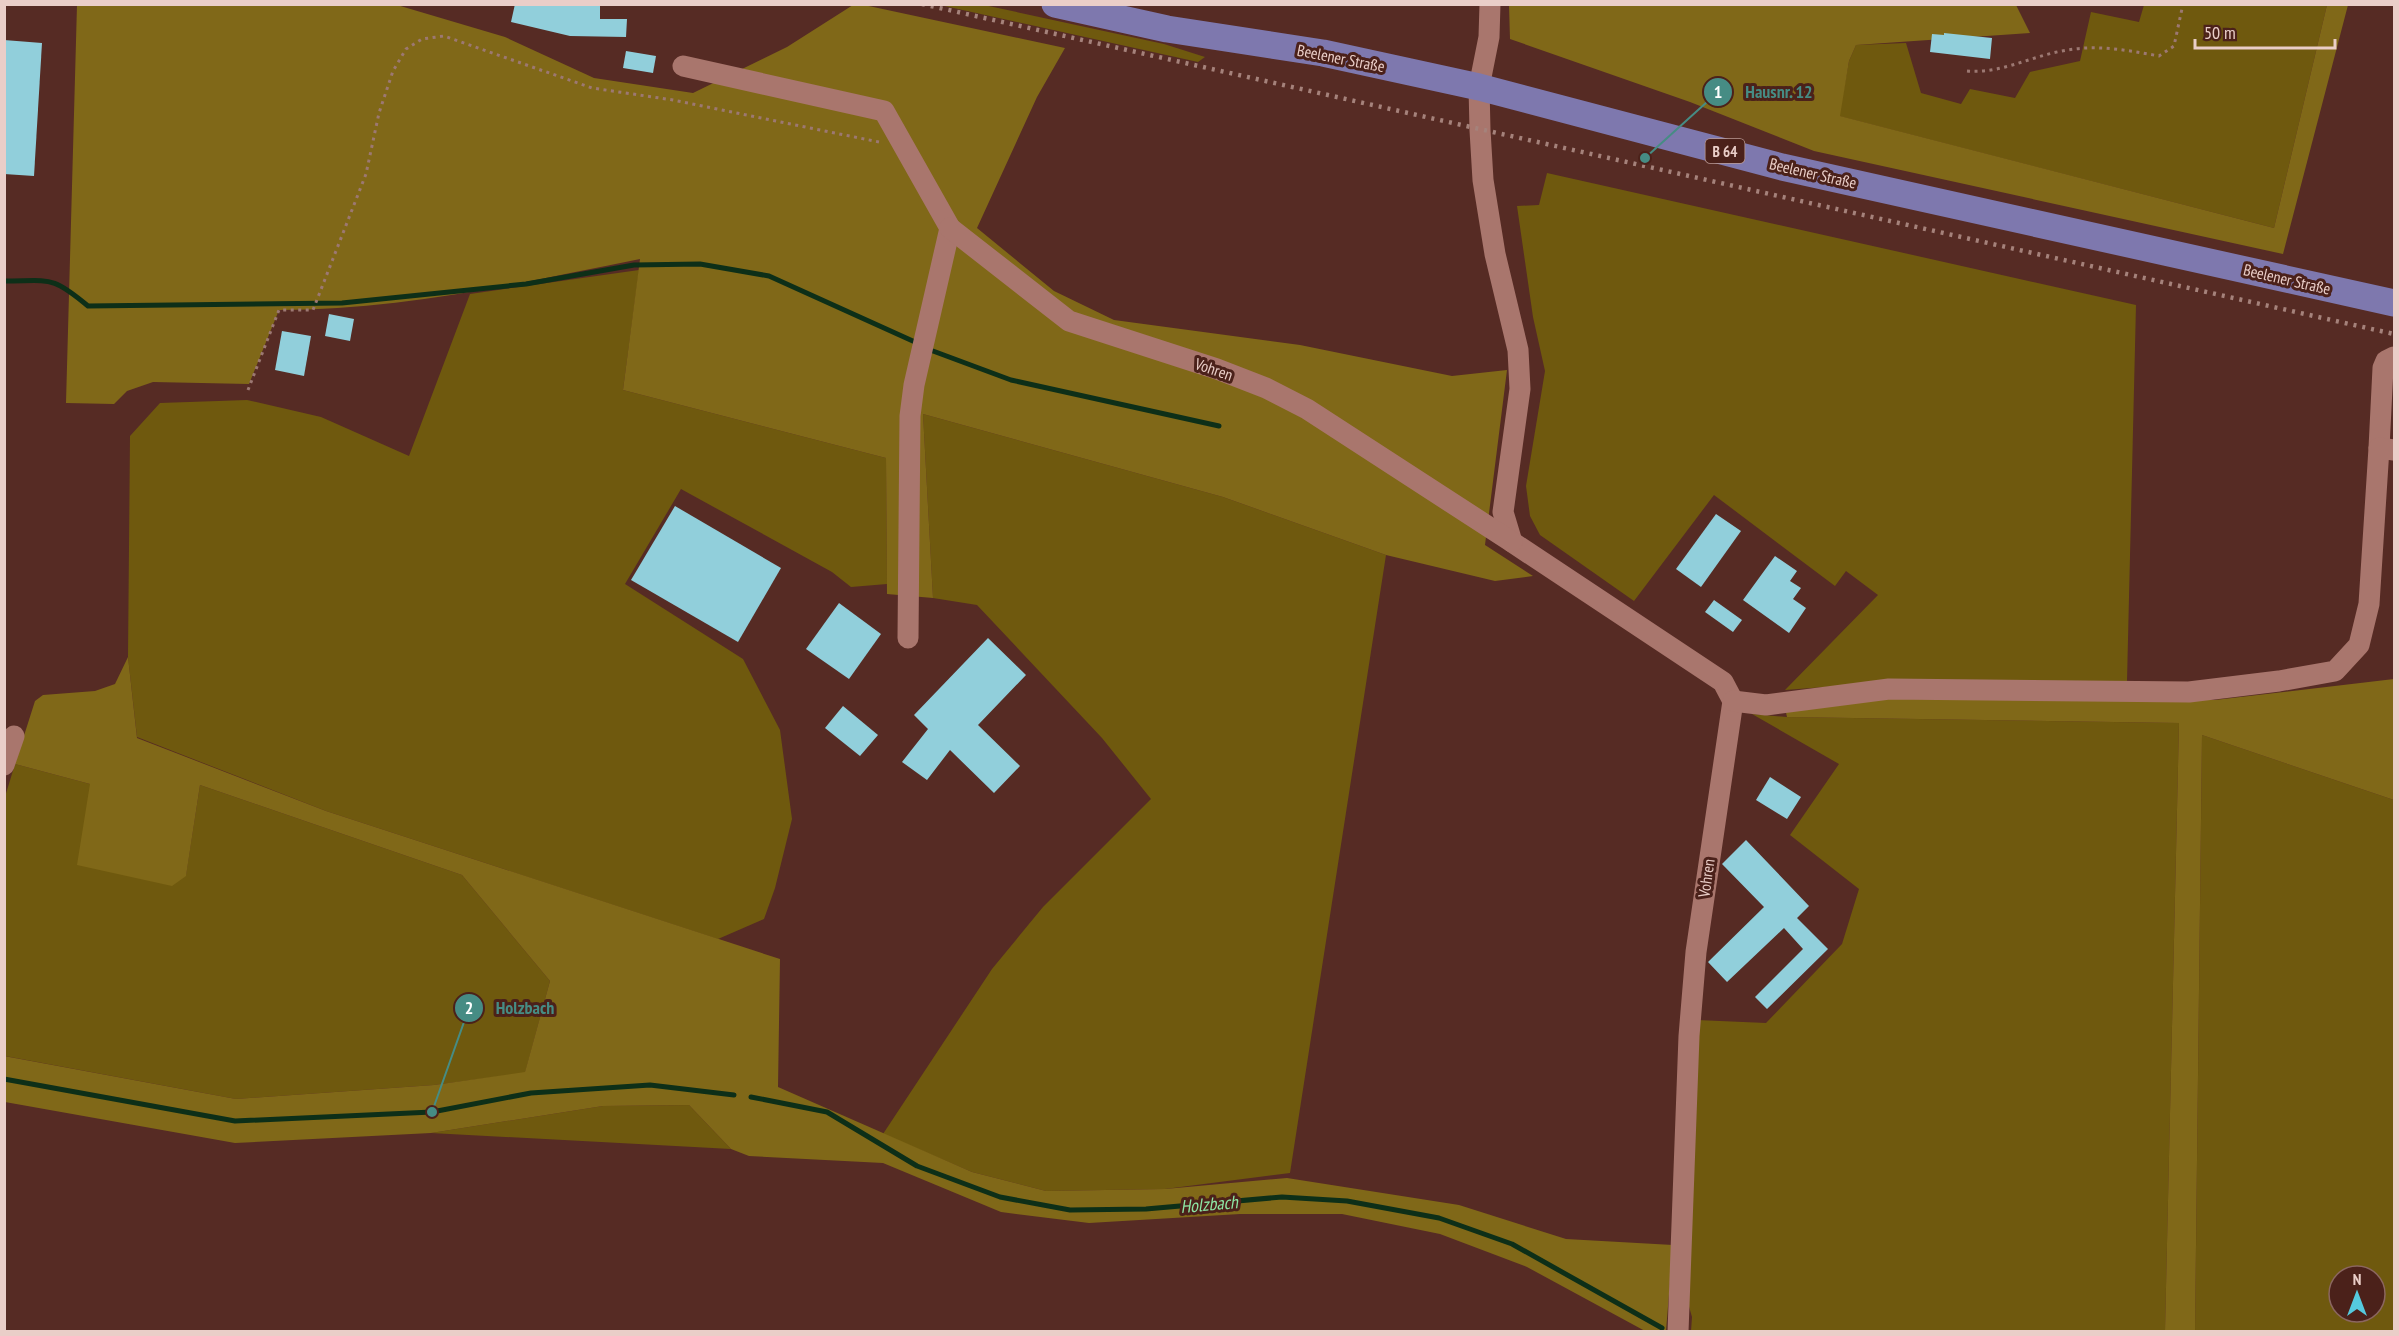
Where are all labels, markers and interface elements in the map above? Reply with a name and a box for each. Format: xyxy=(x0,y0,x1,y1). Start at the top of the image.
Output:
scale bar xyxy=(2195,12,2334,50)
text: 50 m xyxy=(2204,21,2236,44)
street label: Beelener Straße xyxy=(1295,40,1387,76)
callout: Hausnr. 12 xyxy=(1703,74,1825,110)
text: 1 xyxy=(1714,80,1722,103)
text: Hausnr. 12 xyxy=(1745,80,1813,103)
road number: B 64 xyxy=(1706,139,1744,163)
street label: Beelener Straße xyxy=(1767,153,1859,193)
street label: Beelener Straße xyxy=(2241,259,2333,299)
street label: Vohren xyxy=(1192,353,1236,385)
street label: Vohren xyxy=(1693,857,1719,899)
callout: Holzbach xyxy=(454,990,566,1026)
text: 2 xyxy=(465,996,473,1019)
text: Holzbach xyxy=(496,996,554,1019)
water label: Holzbach xyxy=(1179,1190,1240,1218)
north arrow xyxy=(2327,1264,2387,1324)
text: N xyxy=(2353,1269,2361,1289)

